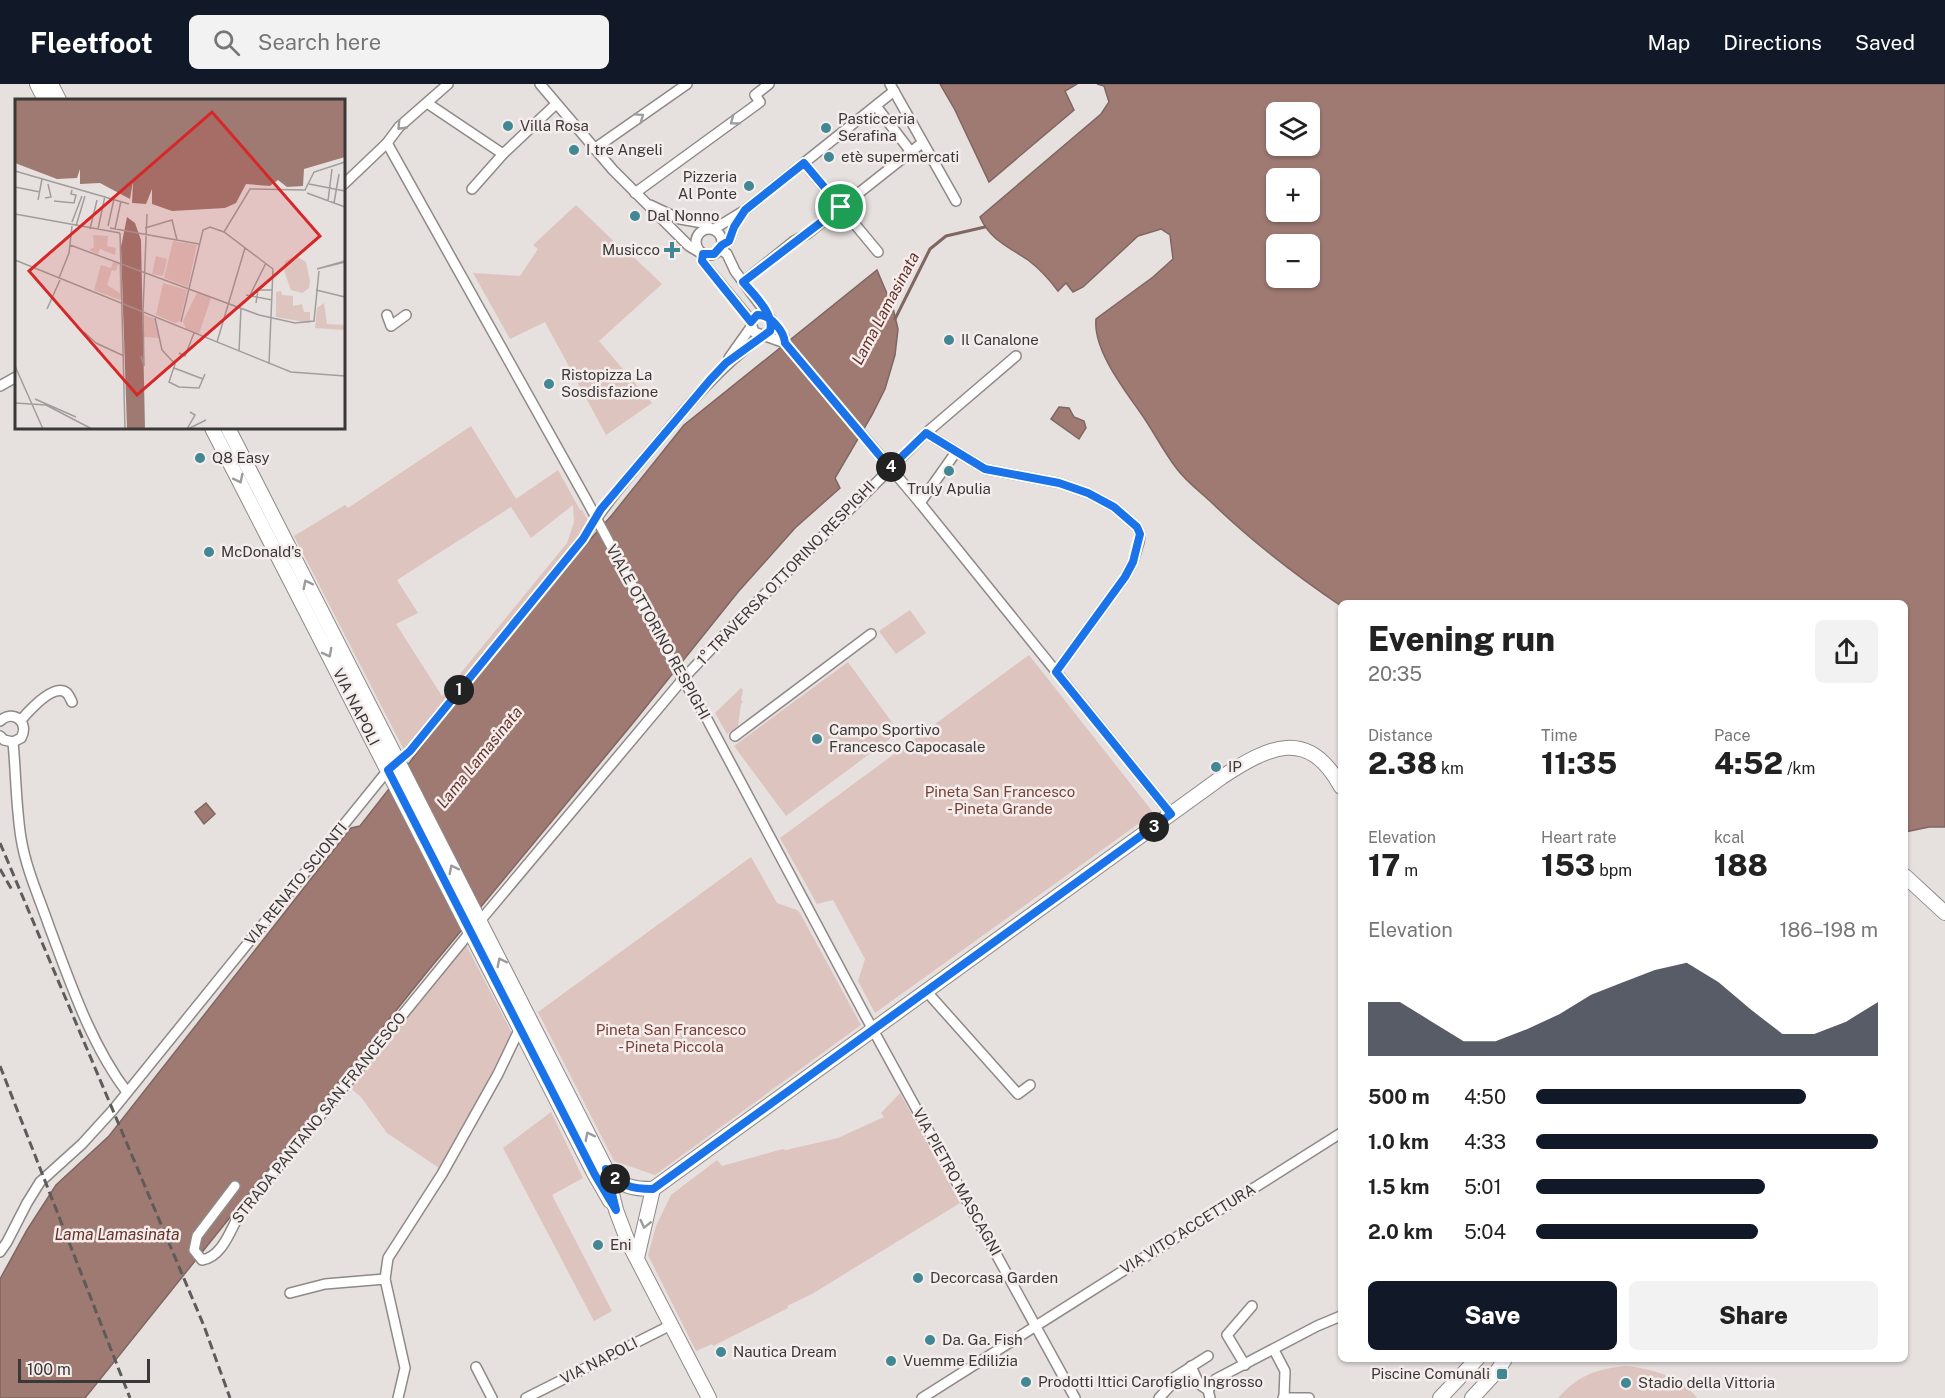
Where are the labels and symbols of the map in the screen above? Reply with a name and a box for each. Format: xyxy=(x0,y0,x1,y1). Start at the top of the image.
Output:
inset map xyxy=(15,99,345,429)
place label: Pasticceria Serafina xyxy=(838,110,915,144)
one-way arrow xyxy=(634,113,645,124)
one-way arrow xyxy=(729,113,740,124)
place label: Villa Rosa xyxy=(520,117,589,134)
marker: Villa Rosa xyxy=(501,119,515,133)
one-way arrow xyxy=(397,120,408,130)
marker: Pasticceria Serafina xyxy=(819,121,833,135)
place label: I tre Angeli xyxy=(586,141,663,158)
marker: I tre Angeli xyxy=(567,143,581,157)
place label: etè supermercati xyxy=(841,148,959,165)
marker: etè supermercati xyxy=(822,150,836,164)
place label: Pizzeria Al Ponte xyxy=(678,168,737,202)
marker: Pizzeria Al Ponte xyxy=(742,179,756,193)
pin xyxy=(815,181,866,232)
place label: Dal Nonno xyxy=(647,207,719,224)
marker: Dal Nonno xyxy=(628,209,642,223)
place label: Musicco xyxy=(602,241,660,258)
marker: Musicco xyxy=(665,243,679,257)
water label: Lama Lamasinata xyxy=(848,249,923,368)
place label: Il Canalone xyxy=(961,331,1039,348)
marker: Il Canalone xyxy=(942,333,956,347)
place label: Ristopizza La Sosdisfazione xyxy=(561,366,658,400)
marker: Ristopizza La Sosdisfazione xyxy=(542,377,556,391)
place label: Q8 Easy xyxy=(212,449,270,466)
marker: Q8 Easy xyxy=(193,451,207,465)
pin: 4 xyxy=(876,452,906,482)
marker: Truly Apulia xyxy=(942,464,956,478)
one-way arrow xyxy=(232,473,243,484)
street label: 1° TRAVERSA OTTORINO RESPIGHI xyxy=(693,477,878,668)
place label: Truly Apulia xyxy=(907,480,991,497)
street label: VIALE OTTORINO RESPIGHI xyxy=(603,541,714,722)
place label: McDonald's xyxy=(221,543,301,560)
marker: McDonald's xyxy=(202,545,216,559)
one-way arrow xyxy=(303,579,315,590)
one-way arrow xyxy=(321,647,332,657)
street label: VIA NAPOLI xyxy=(330,665,383,748)
pin: 1 xyxy=(444,675,474,705)
water label: Lama Lamasinata xyxy=(433,703,526,812)
place label: Campo Sportivo Francesco Capocasale xyxy=(829,721,986,755)
marker: Campo Sportivo Francesco Capocasale xyxy=(810,732,824,746)
place label: IP xyxy=(1228,758,1242,775)
marker: IP xyxy=(1209,760,1223,774)
park label: Pineta San Francesco - Pineta Grande xyxy=(925,783,1075,817)
pin: 3 xyxy=(1139,812,1169,842)
street label: VIA RENATO SCIONTI xyxy=(241,819,350,948)
one-way arrow xyxy=(449,864,461,875)
one-way arrow xyxy=(497,958,508,968)
street label: STRADA PANTANO SAN FRANCESCO xyxy=(228,1009,409,1226)
park label: Pineta San Francesco - Pineta Piccola xyxy=(596,1021,746,1055)
street label: VIA PIETRO MASCAGNI xyxy=(910,1105,1005,1258)
one-way arrow xyxy=(585,1132,596,1142)
pin: 2 xyxy=(600,1164,630,1194)
street label: VIA VITO ACCETTURA xyxy=(1117,1180,1259,1277)
one-way arrow xyxy=(640,1219,653,1229)
water label: Lama Lamasinata xyxy=(54,1225,180,1244)
place label: Eni xyxy=(610,1236,631,1253)
marker: Eni xyxy=(591,1238,605,1252)
place label: Decorcasa Garden xyxy=(930,1269,1058,1286)
marker: Decorcasa Garden xyxy=(911,1271,925,1285)
place label: Da. Ga. Fish xyxy=(942,1331,1023,1348)
marker: Da. Ga. Fish xyxy=(923,1333,937,1347)
street label: VIA NAPOLI xyxy=(557,1334,640,1387)
place label: Nautica Dream xyxy=(733,1343,837,1360)
marker: Nautica Dream xyxy=(714,1345,728,1359)
place label: Vuemme Edilizia xyxy=(903,1352,1018,1369)
marker: Vuemme Edilizia xyxy=(884,1354,898,1368)
scale bar xyxy=(18,1356,150,1384)
place label: Piscine Comunali xyxy=(1371,1365,1490,1382)
marker: Piscine Comunali xyxy=(1495,1367,1509,1381)
place label: Prodotti Ittici Carofiglio Ingrosso xyxy=(1038,1373,1263,1390)
place label: Stadio della Vittoria xyxy=(1638,1374,1775,1391)
marker: Prodotti Ittici Carofiglio Ingrosso xyxy=(1019,1375,1033,1389)
marker: Stadio della Vittoria xyxy=(1619,1376,1633,1390)

